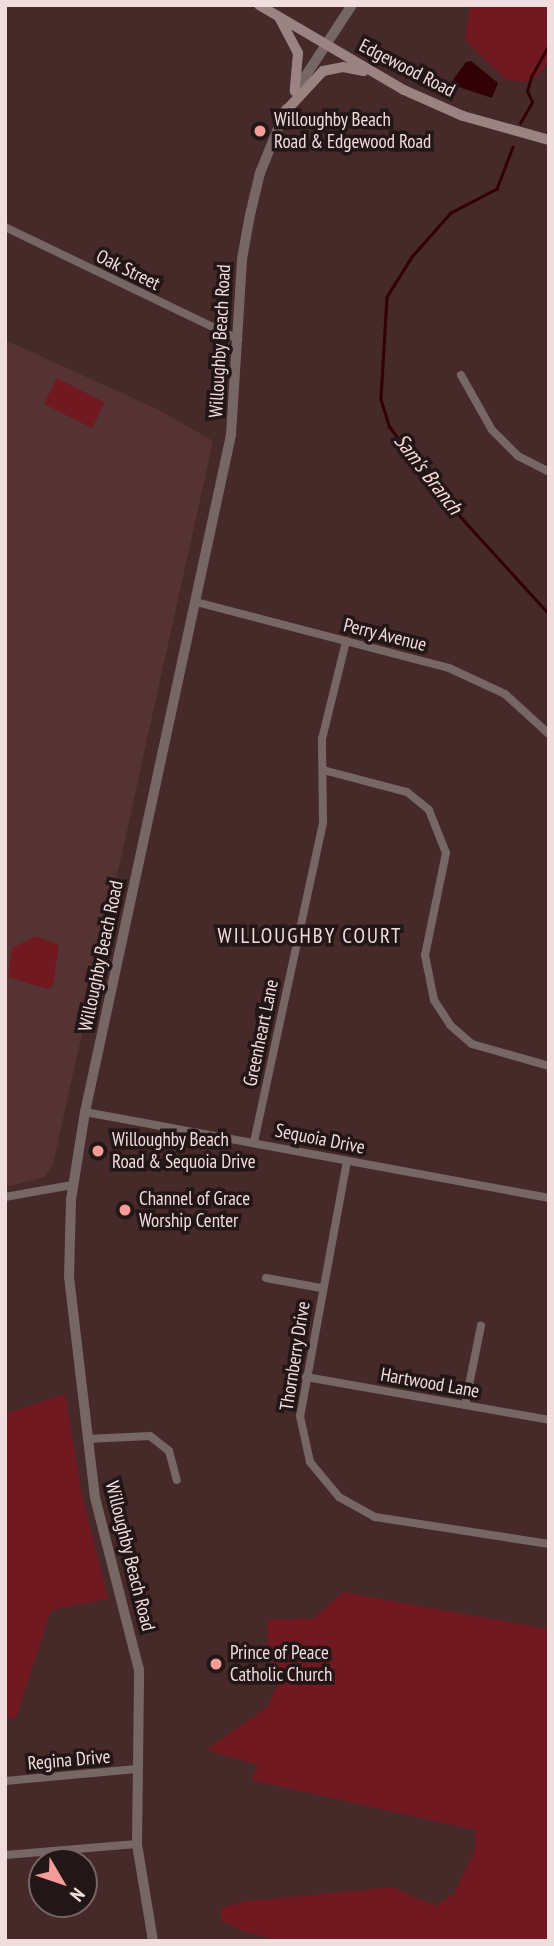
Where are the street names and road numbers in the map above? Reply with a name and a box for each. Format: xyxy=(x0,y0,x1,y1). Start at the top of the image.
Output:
street label: Edgewood Road xyxy=(355,34,459,102)
street label: Oak Street xyxy=(92,245,164,295)
street label: Willoughby Beach Road xyxy=(205,264,235,418)
street label: Perry Avenue xyxy=(341,614,429,656)
street label: Willoughby Beach Road xyxy=(74,878,128,1034)
street label: Greenheart Lane xyxy=(239,978,283,1088)
street label: Sequoia Drive xyxy=(273,1119,367,1159)
street label: Thornberry Drive xyxy=(275,1299,315,1413)
street label: Hartwood Lane xyxy=(379,1363,481,1403)
street label: Willoughby Beach Road xyxy=(100,1479,160,1633)
street label: Regina Drive xyxy=(27,1745,111,1775)

